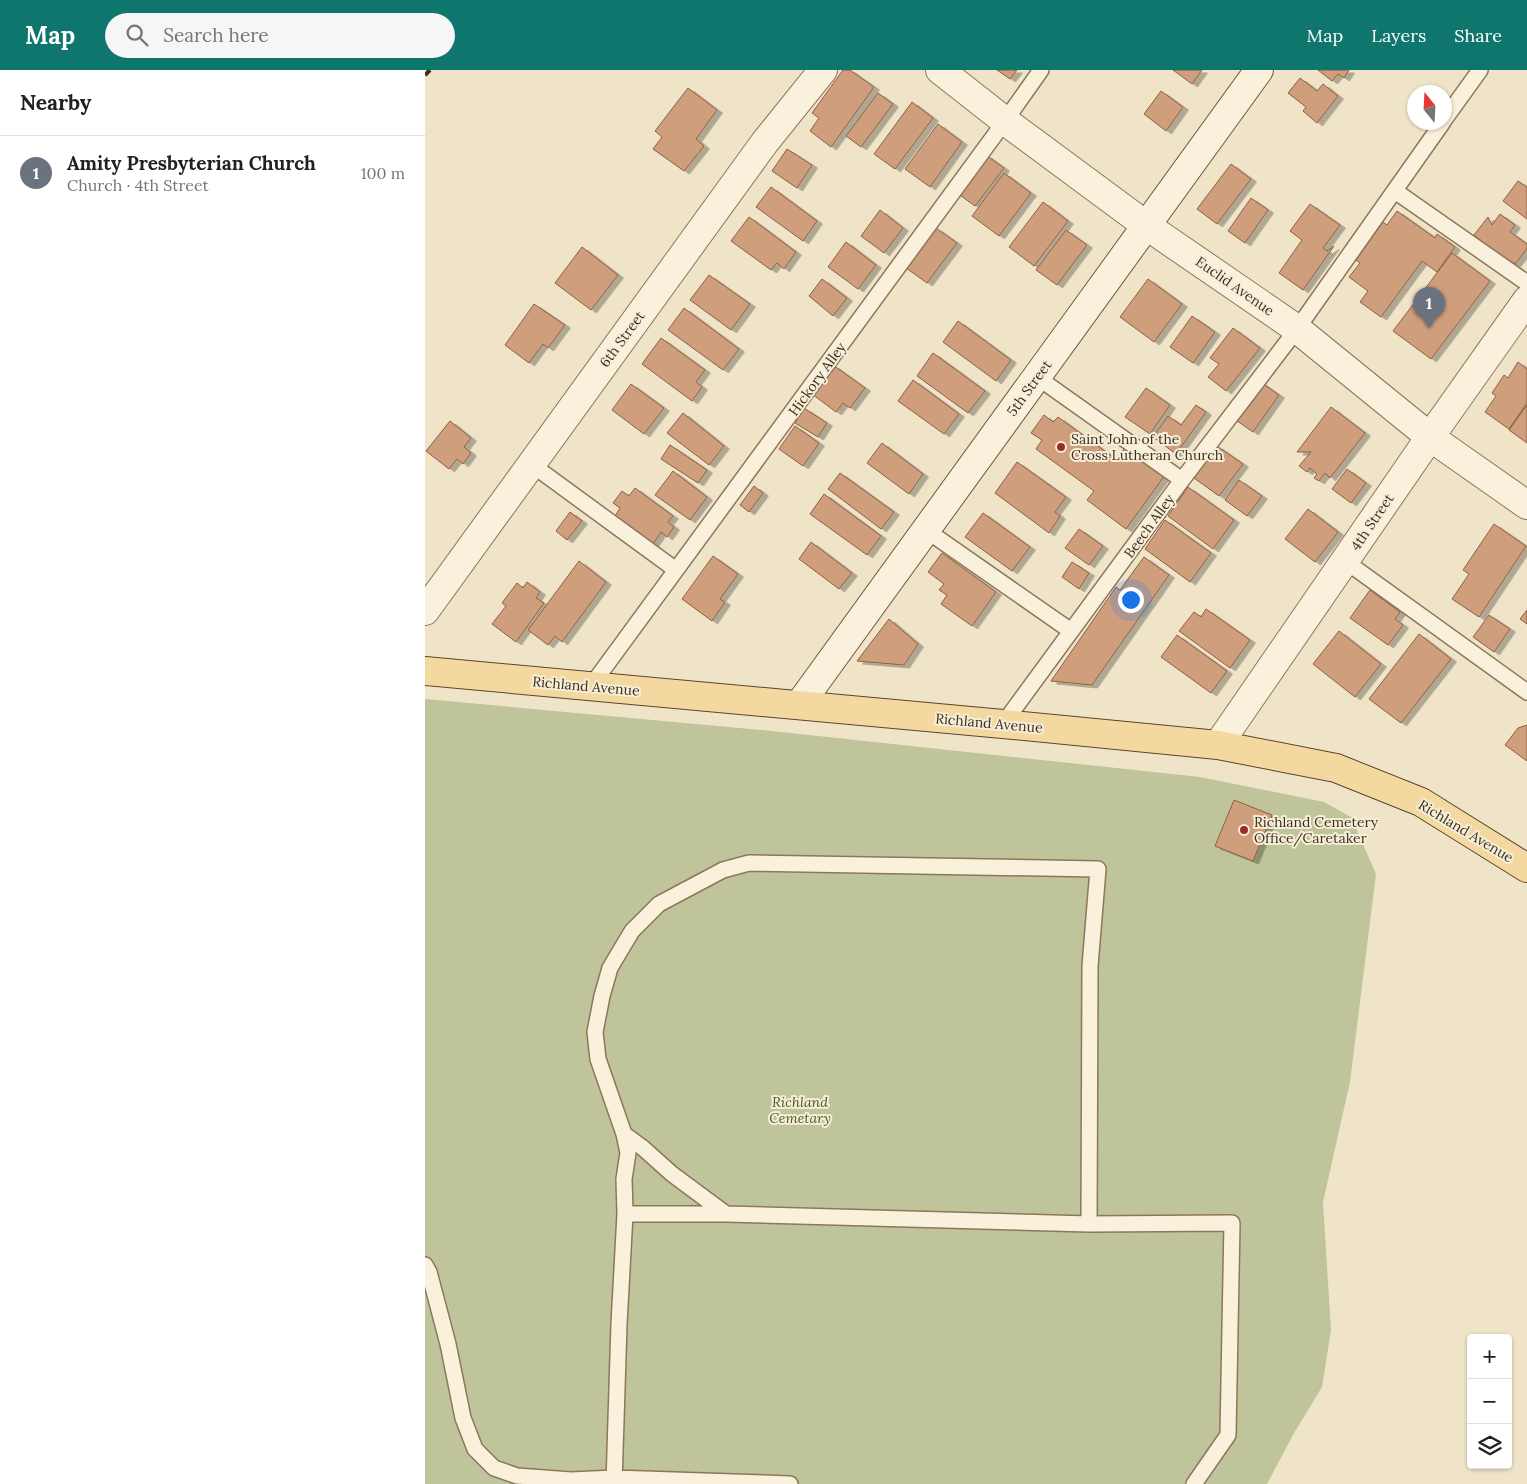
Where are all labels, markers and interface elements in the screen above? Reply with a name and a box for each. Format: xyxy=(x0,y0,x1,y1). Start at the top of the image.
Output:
search box xyxy=(105,13,455,58)
text: Map xyxy=(25,20,75,51)
icon: search xyxy=(123,21,151,49)
text: Search here xyxy=(163,23,269,47)
text: Map xyxy=(1307,24,1343,47)
text: Layers xyxy=(1371,24,1426,47)
text: Share xyxy=(1454,24,1502,47)
north arrow xyxy=(1407,85,1452,130)
text: Nearby xyxy=(20,89,91,116)
text: Amity Presbyterian Church xyxy=(67,151,316,175)
text: 1 xyxy=(33,163,39,183)
text: 100 m xyxy=(361,163,405,183)
text: Church · 4th Street xyxy=(67,175,209,195)
street label: Euclid Avenue xyxy=(1192,252,1278,320)
pin: 1 xyxy=(1413,287,1445,328)
street label: 6th Street xyxy=(596,307,649,371)
street label: Hickory Alley xyxy=(784,338,850,419)
street label: 5th Street xyxy=(1003,356,1056,420)
place label: Saint John of the Cross Lutheran Church xyxy=(1071,430,1223,464)
marker: Saint John of the Cross Lutheran Church xyxy=(1055,441,1067,453)
street label: Beech Alley xyxy=(1120,490,1179,561)
street label: 4th Street xyxy=(1346,490,1398,554)
your location xyxy=(1118,587,1144,613)
street label: Richland Avenue xyxy=(532,672,641,700)
street label: Richland Avenue xyxy=(935,709,1044,737)
street label: Richland Avenue xyxy=(1415,796,1517,867)
place label: Richland Cemetery Office/Caretaker xyxy=(1254,813,1379,847)
marker: Richland Cemetery Office/Caretaker xyxy=(1238,824,1250,836)
park label: Richland Cemetary xyxy=(769,1093,831,1127)
map controls xyxy=(1467,1334,1512,1469)
button: + xyxy=(1467,1334,1512,1379)
button: − xyxy=(1467,1379,1512,1424)
button: layers xyxy=(1467,1424,1512,1469)

